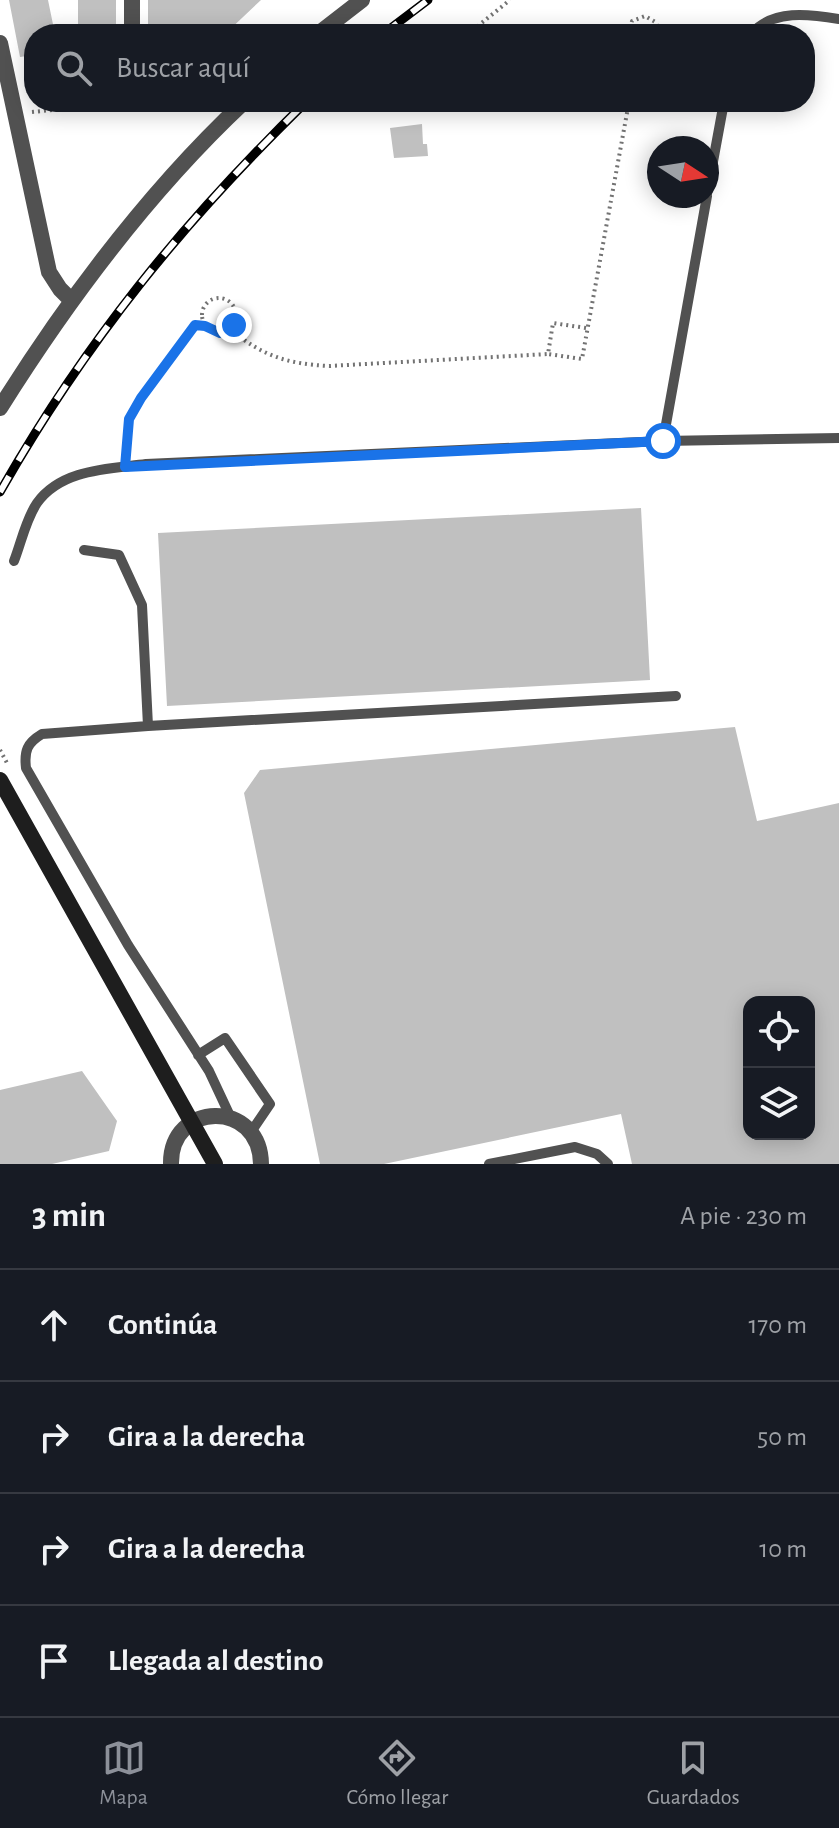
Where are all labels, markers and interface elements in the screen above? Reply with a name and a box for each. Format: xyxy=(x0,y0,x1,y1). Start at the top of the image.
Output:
search box xyxy=(24,24,815,112)
icon: search xyxy=(52,46,96,90)
text: Buscar aquí xyxy=(116,53,250,83)
north arrow xyxy=(647,136,719,208)
route end xyxy=(216,307,252,343)
route start xyxy=(645,423,681,459)
map controls xyxy=(743,996,815,1140)
button: locate xyxy=(743,996,815,1068)
button: layers xyxy=(743,1068,815,1140)
text: 3 min xyxy=(32,1199,106,1233)
text: A pie · 230 m xyxy=(680,1203,807,1229)
icon: ahead xyxy=(32,1303,76,1347)
text: Continúa xyxy=(108,1310,217,1340)
text: 170 m xyxy=(748,1312,807,1338)
icon: right xyxy=(32,1415,76,1459)
text: Gira a la derecha xyxy=(108,1422,305,1452)
text: 50 m xyxy=(757,1424,807,1450)
icon: right xyxy=(32,1527,76,1571)
text: Gira a la derecha xyxy=(108,1534,305,1564)
text: 10 m xyxy=(759,1536,807,1562)
icon: arrive xyxy=(32,1639,76,1683)
text: Llegada al destino xyxy=(108,1646,324,1676)
tab: Mapa xyxy=(99,1736,148,1810)
tab: Cómo llegar xyxy=(346,1736,448,1810)
tab: Guardados xyxy=(647,1736,740,1810)

